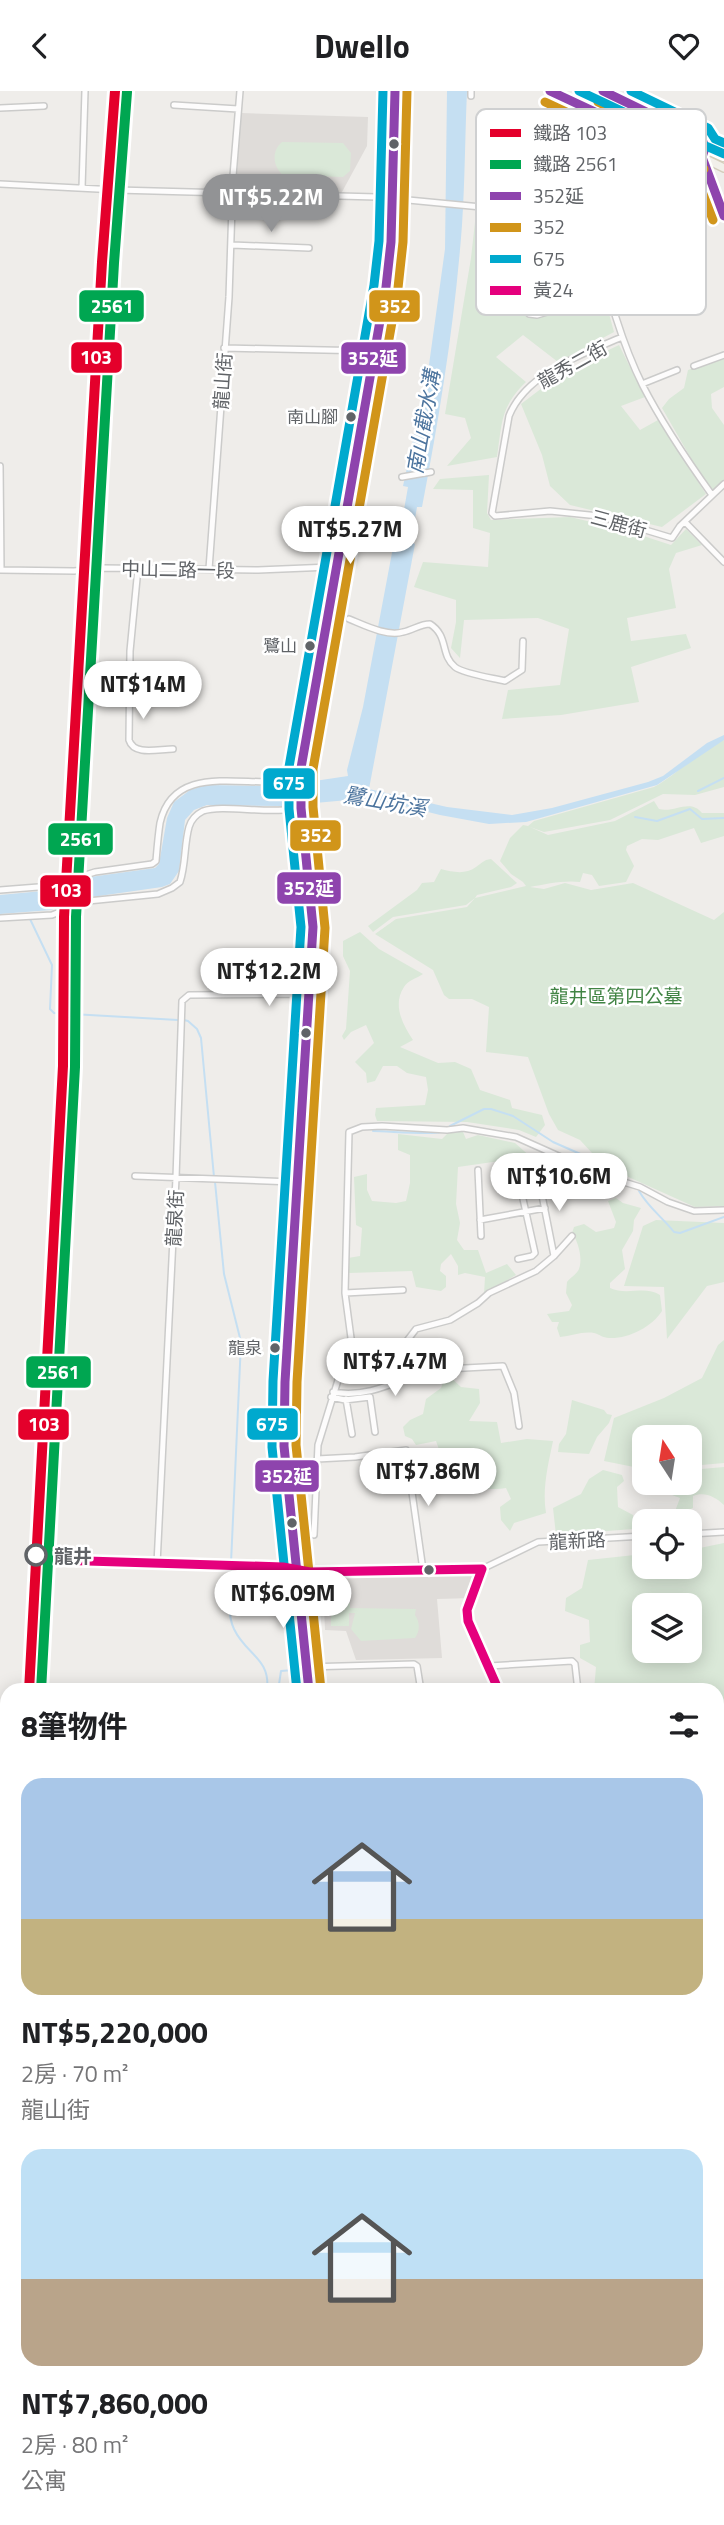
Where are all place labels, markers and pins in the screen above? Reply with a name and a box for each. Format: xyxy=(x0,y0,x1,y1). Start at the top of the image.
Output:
unlabelled marker xyxy=(387,137,401,151)
pin: NT$5.22M xyxy=(199,174,343,234)
place label: 南山腳 xyxy=(287,404,338,430)
marker: 南山腳 xyxy=(344,410,358,424)
pin: NT$5.27M xyxy=(278,507,422,566)
place label: 鷺山 xyxy=(263,633,297,659)
marker: 鷺山 xyxy=(303,639,317,653)
pin: NT$14M xyxy=(86,661,200,721)
pin: NT$12.2M xyxy=(197,949,341,1008)
unlabelled marker xyxy=(299,1026,313,1040)
pin: NT$10.6M xyxy=(487,1153,631,1213)
place label: 龍泉 xyxy=(228,1335,262,1361)
pin: NT$7.47M xyxy=(323,1339,467,1398)
marker: 龍泉 xyxy=(268,1341,282,1355)
pin: NT$7.86M xyxy=(356,1449,500,1508)
unlabelled marker xyxy=(285,1516,299,1530)
place label: 龍井 xyxy=(54,1541,92,1570)
marker: 龍井 xyxy=(25,1544,47,1566)
unlabelled marker xyxy=(422,1563,436,1577)
pin: NT$6.09M xyxy=(211,1571,355,1630)

